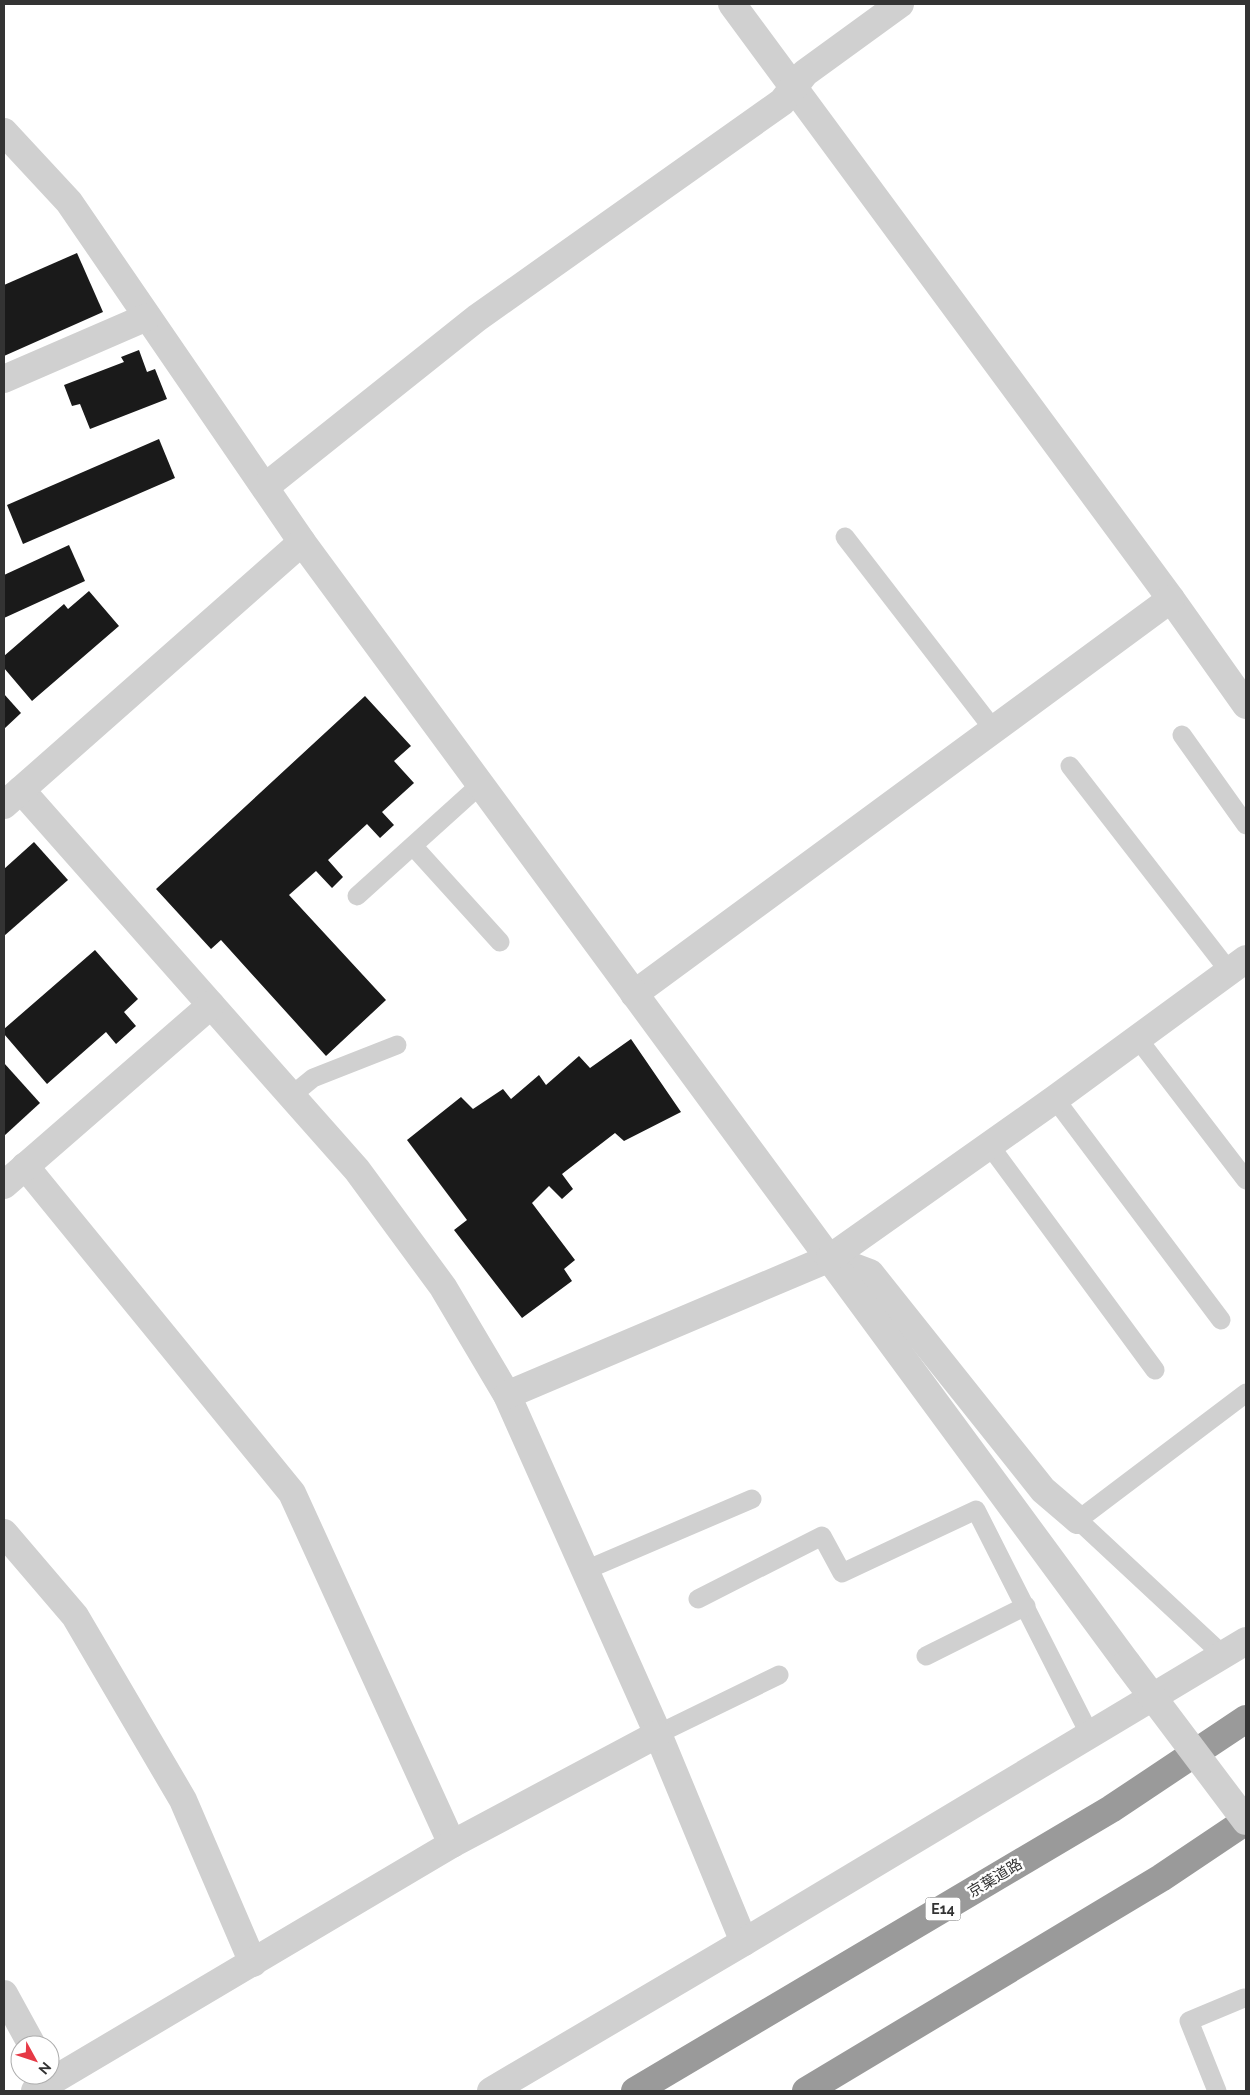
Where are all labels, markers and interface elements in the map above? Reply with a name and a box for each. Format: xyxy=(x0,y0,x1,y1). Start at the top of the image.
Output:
street label: 京葉道路 xyxy=(965,1855,1025,1901)
road number: E14 xyxy=(926,1898,960,1920)
north arrow xyxy=(10,2035,60,2085)
text: N xyxy=(35,2059,55,2078)

